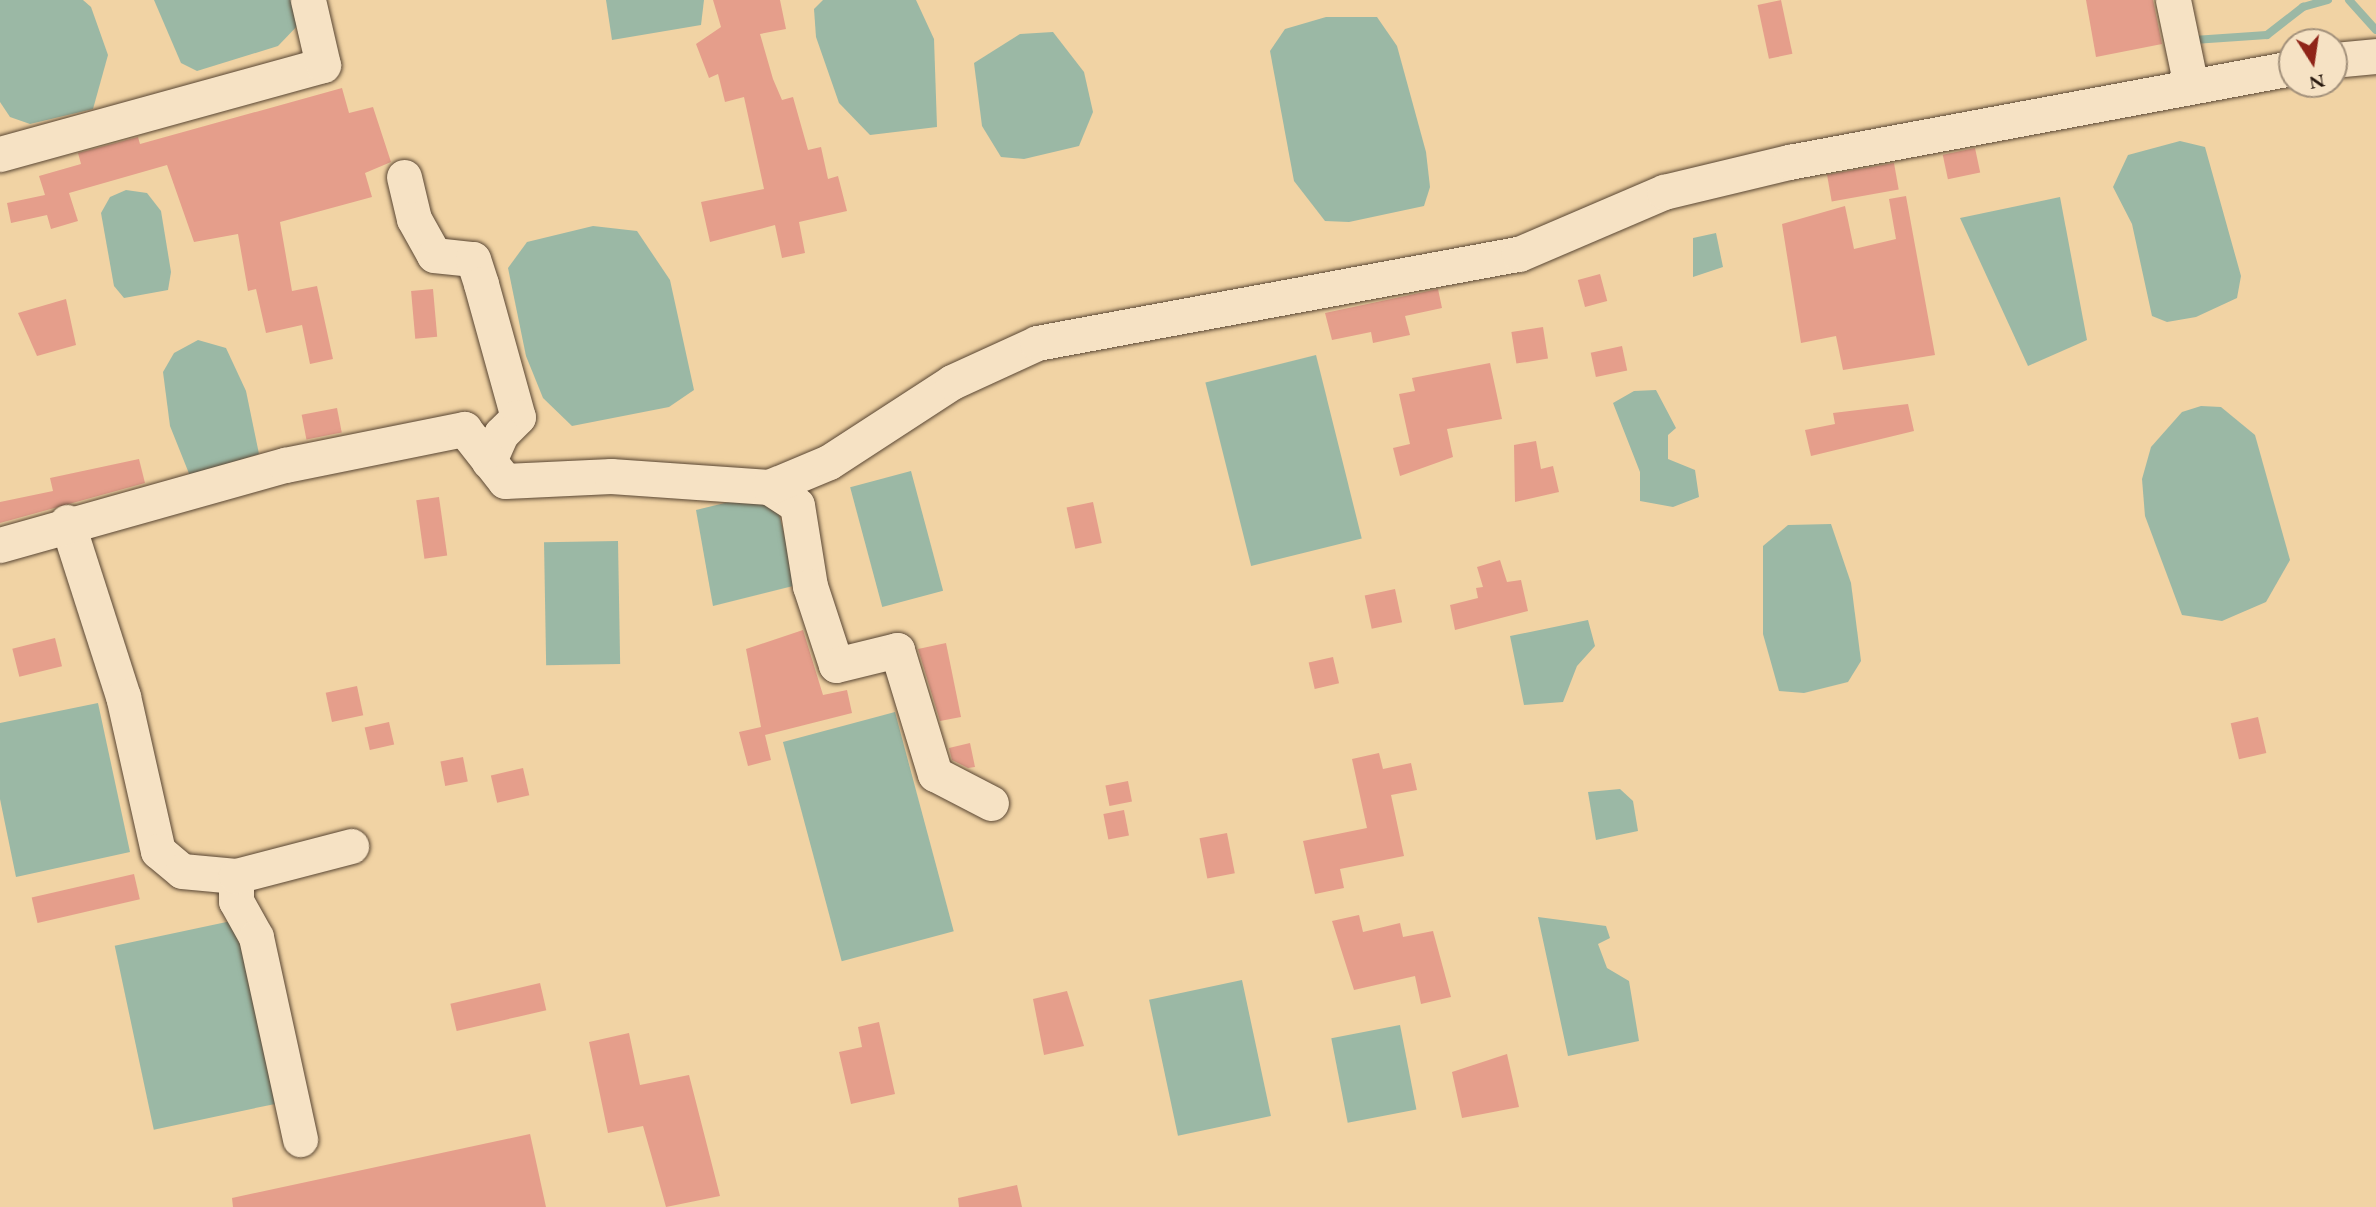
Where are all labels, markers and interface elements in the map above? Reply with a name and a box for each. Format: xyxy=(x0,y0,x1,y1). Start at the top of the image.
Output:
north arrow xyxy=(2278,28,2348,98)
text: N xyxy=(2307,68,2327,96)

